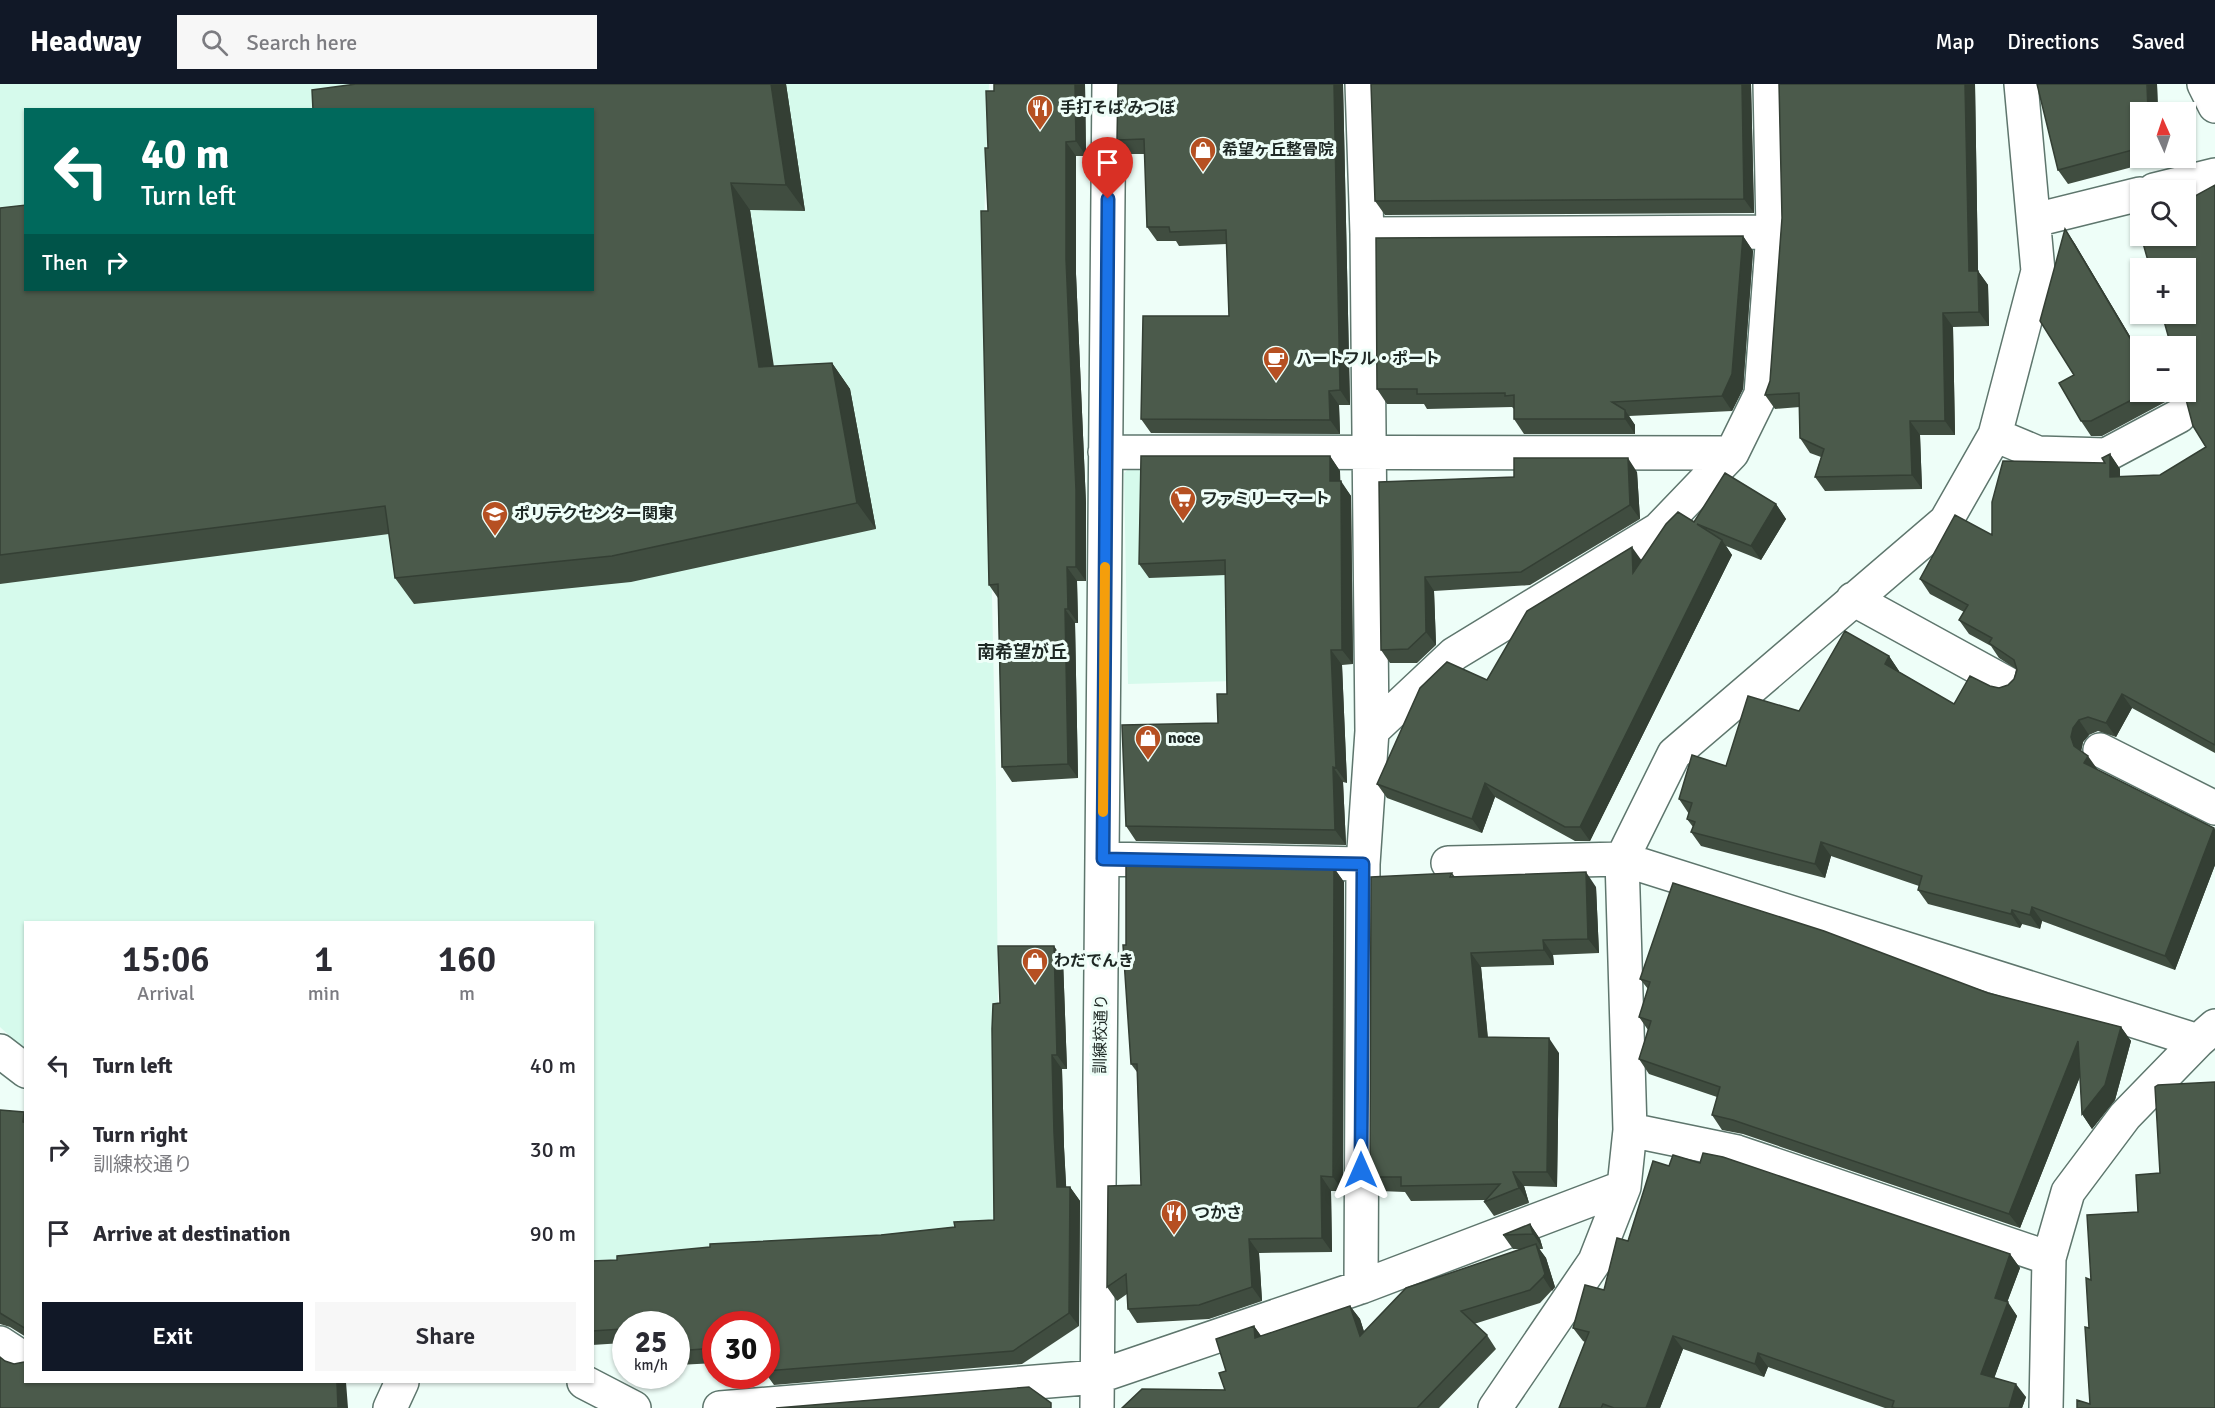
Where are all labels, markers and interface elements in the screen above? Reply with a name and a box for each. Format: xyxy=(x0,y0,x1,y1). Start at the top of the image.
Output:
search box xyxy=(177,15,597,69)
text: Headway xyxy=(30,25,141,59)
icon: search xyxy=(198,26,231,59)
text: Search here xyxy=(246,29,357,56)
text: Map xyxy=(1936,29,1974,55)
text: Directions xyxy=(2007,29,2099,55)
text: Saved xyxy=(2132,29,2185,55)
restaurant icon: 手打そば みつぼ xyxy=(1025,93,1055,131)
place label: 手打そば みつぼ xyxy=(1060,98,1176,118)
north arrow xyxy=(2130,102,2196,168)
map controls xyxy=(2130,102,2196,402)
text: 40 m xyxy=(141,129,230,180)
icon: left xyxy=(42,132,120,210)
shop icon: 希望ヶ丘整骨院 xyxy=(1188,135,1218,173)
pin xyxy=(1082,137,1133,199)
place label: 希望ヶ丘整骨院 xyxy=(1222,140,1334,160)
icon: arrive xyxy=(1091,146,1124,179)
text: Turn left xyxy=(141,180,236,213)
button: search xyxy=(2130,180,2196,246)
icon: right xyxy=(100,246,133,279)
text: Then xyxy=(42,249,88,276)
button: + xyxy=(2130,258,2196,324)
button: − xyxy=(2130,336,2196,402)
cafe icon: ハートフル・ポート xyxy=(1261,344,1291,382)
place label: ハートフル・ポート xyxy=(1296,349,1440,369)
supermarket icon: ファミリーマート xyxy=(1168,484,1198,522)
place label: ファミリーマート xyxy=(1202,489,1330,509)
school or university icon: ポリテクセンター関東 xyxy=(480,499,510,537)
place label: ポリテクセンター関東 xyxy=(514,504,674,524)
district label: 南希望が丘 xyxy=(977,641,1067,663)
shop icon: noce xyxy=(1133,723,1163,761)
place label: noce xyxy=(1168,728,1201,748)
text: 15:06 xyxy=(122,937,210,982)
text: 1 xyxy=(314,937,334,982)
text: 160 xyxy=(438,937,496,982)
shop icon: わだでんき xyxy=(1020,946,1050,984)
place label: わだでんき xyxy=(1054,951,1134,971)
text: Arrival xyxy=(137,981,195,1006)
text: min xyxy=(308,981,340,1006)
text: m xyxy=(459,981,475,1006)
street label: 訓練校通り xyxy=(1090,994,1112,1074)
icon: left xyxy=(42,1049,75,1082)
text: Turn left xyxy=(93,1052,173,1079)
text: 40 m xyxy=(530,1052,576,1079)
text: Turn right xyxy=(93,1121,188,1148)
icon: right xyxy=(42,1133,75,1166)
text: 30 m xyxy=(530,1136,576,1163)
position arrow xyxy=(1329,1138,1393,1202)
text: 訓練校通り xyxy=(93,1152,193,1177)
restaurant icon: つかさ xyxy=(1159,1198,1189,1236)
place label: つかさ xyxy=(1194,1203,1242,1223)
icon: arrive xyxy=(42,1217,75,1250)
text: Arrive at destination xyxy=(93,1220,290,1247)
text: 90 m xyxy=(530,1220,576,1247)
button: Exit xyxy=(42,1302,303,1371)
button: Share xyxy=(315,1302,576,1371)
speed limit sign: 30 xyxy=(702,1311,780,1389)
text: 25 xyxy=(635,1324,667,1361)
text: km/h xyxy=(634,1356,668,1374)

